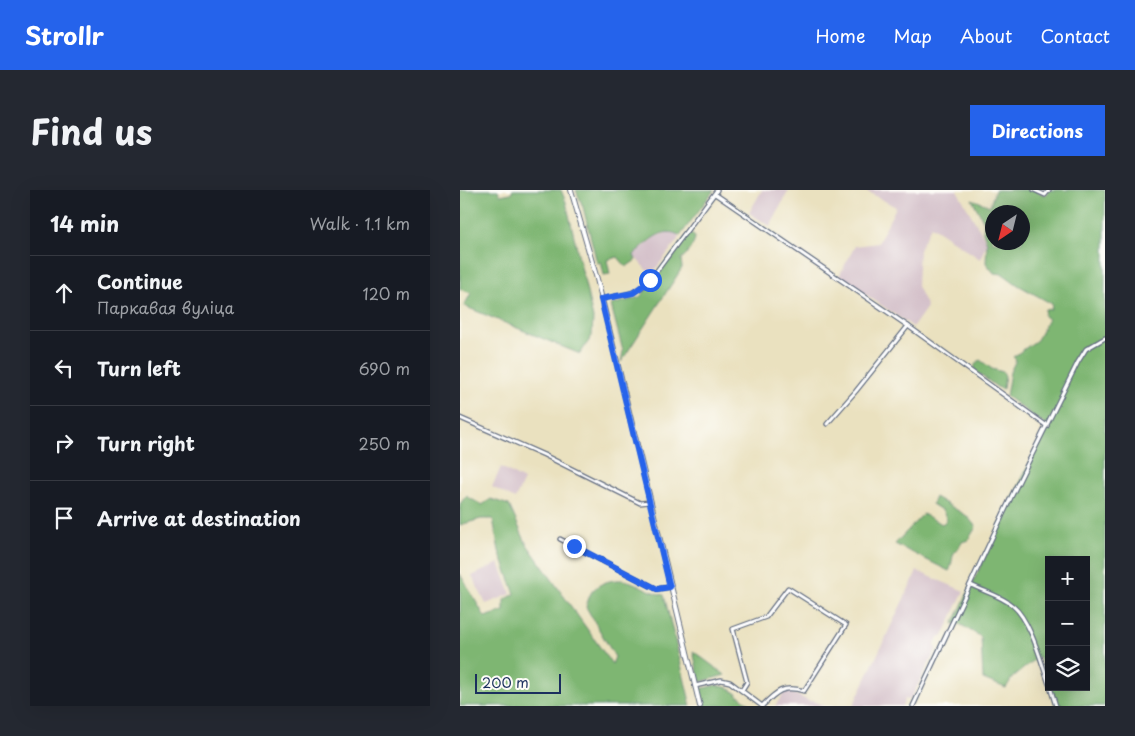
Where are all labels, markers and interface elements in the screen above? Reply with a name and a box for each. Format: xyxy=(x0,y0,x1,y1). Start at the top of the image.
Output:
text: Strollr xyxy=(25,17,104,53)
text: Home xyxy=(815,22,865,49)
text: Map xyxy=(893,22,932,49)
text: About xyxy=(960,22,1012,49)
text: Contact xyxy=(1040,22,1110,49)
text: Find us xyxy=(30,104,152,157)
button: Directions xyxy=(970,105,1105,156)
north arrow xyxy=(985,205,1030,250)
text: 14 min xyxy=(50,207,119,239)
text: Walk · 1.1 km xyxy=(310,211,410,235)
text: Continue xyxy=(97,267,183,295)
route start xyxy=(639,269,662,292)
icon: ahead xyxy=(50,279,78,307)
text: 120 m xyxy=(363,281,410,305)
text: Паркавая вуліца xyxy=(97,295,234,319)
icon: left xyxy=(50,354,78,382)
text: Turn left xyxy=(97,354,181,382)
text: 690 m xyxy=(359,356,410,380)
icon: right xyxy=(50,429,78,457)
text: Turn right xyxy=(97,429,195,457)
text: 250 m xyxy=(359,431,410,455)
icon: arrive xyxy=(50,504,78,532)
text: Arrive at destination xyxy=(97,504,301,532)
route end xyxy=(563,535,586,558)
map controls xyxy=(1045,556,1090,691)
button: + xyxy=(1045,556,1090,601)
button: − xyxy=(1045,601,1090,646)
button: layers xyxy=(1045,646,1090,691)
scale bar xyxy=(475,671,561,694)
text: 200 m xyxy=(482,672,529,693)

